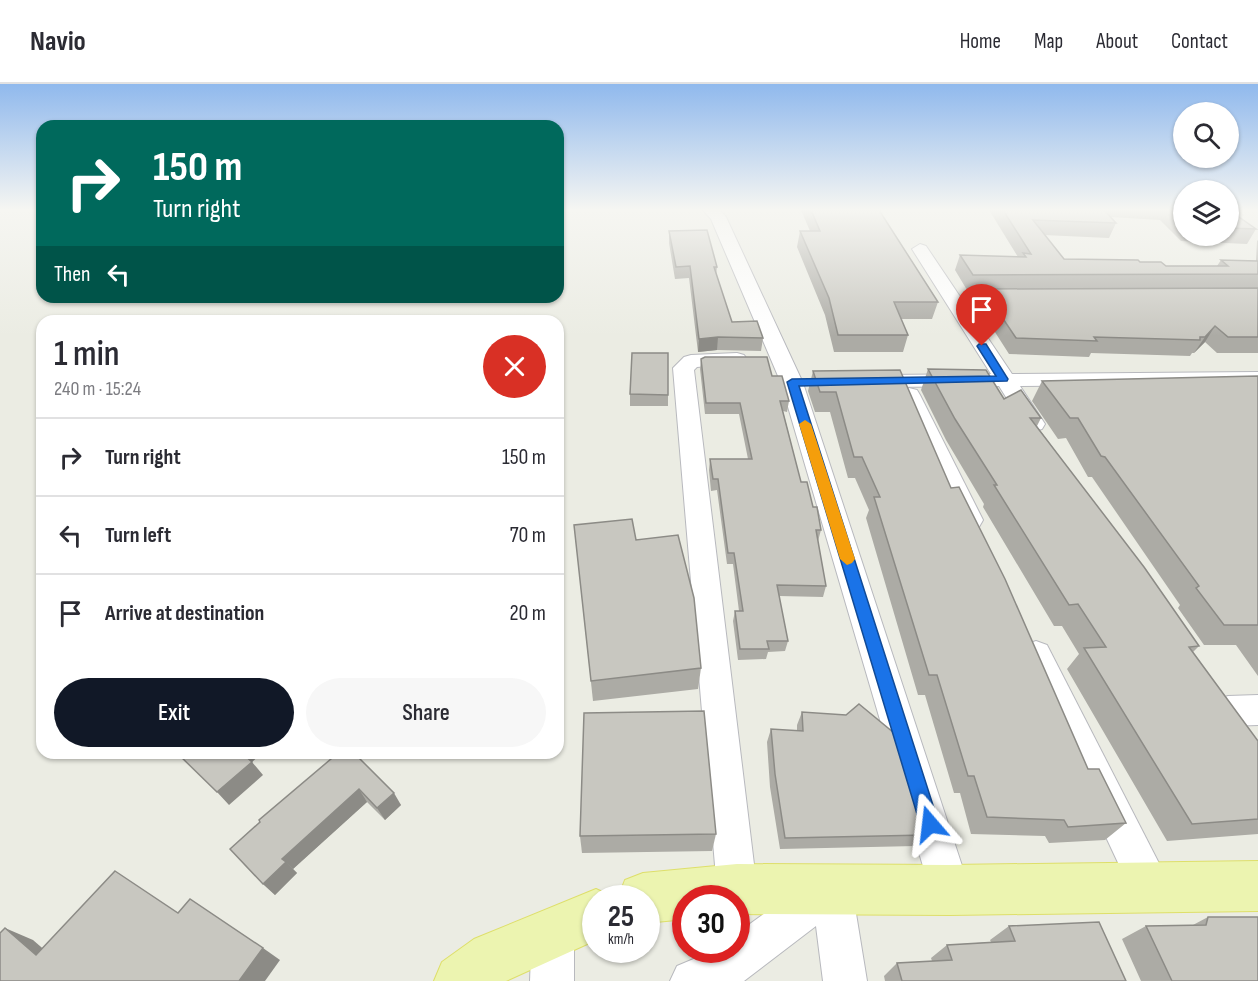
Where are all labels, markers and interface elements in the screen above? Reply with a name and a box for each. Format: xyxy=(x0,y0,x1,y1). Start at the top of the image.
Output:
text: Navio xyxy=(30,25,86,58)
text: Home xyxy=(960,29,1001,54)
text: Map xyxy=(1034,29,1063,54)
text: About xyxy=(1096,29,1138,54)
text: Contact xyxy=(1171,29,1228,54)
map controls xyxy=(1173,102,1239,246)
button: search xyxy=(1173,102,1239,168)
text: 150 m xyxy=(153,142,242,193)
icon: right xyxy=(54,144,132,222)
button: layers xyxy=(1173,180,1239,246)
text: Turn right xyxy=(153,193,240,225)
icon: left xyxy=(102,258,135,291)
text: Then xyxy=(54,261,90,288)
pin xyxy=(956,284,1007,346)
icon: arrive xyxy=(965,293,998,326)
text: 1 min xyxy=(54,333,119,376)
button: close xyxy=(483,335,546,398)
text: 240 m · 15:24 xyxy=(54,377,141,401)
icon: right xyxy=(54,441,87,474)
text: Turn right xyxy=(105,444,181,471)
text: 150 m xyxy=(502,444,546,471)
icon: left xyxy=(54,519,87,552)
text: Turn left xyxy=(105,522,171,549)
text: 70 m xyxy=(510,522,546,549)
icon: arrive xyxy=(54,597,87,630)
text: Arrive at destination xyxy=(105,600,264,627)
text: 20 m xyxy=(510,600,546,627)
button: Exit xyxy=(54,678,294,747)
button: Share xyxy=(306,678,546,747)
position arrow xyxy=(898,792,962,856)
speed limit sign: 30 xyxy=(672,885,750,963)
text: 25 xyxy=(608,899,634,935)
text: km/h xyxy=(608,930,634,949)

